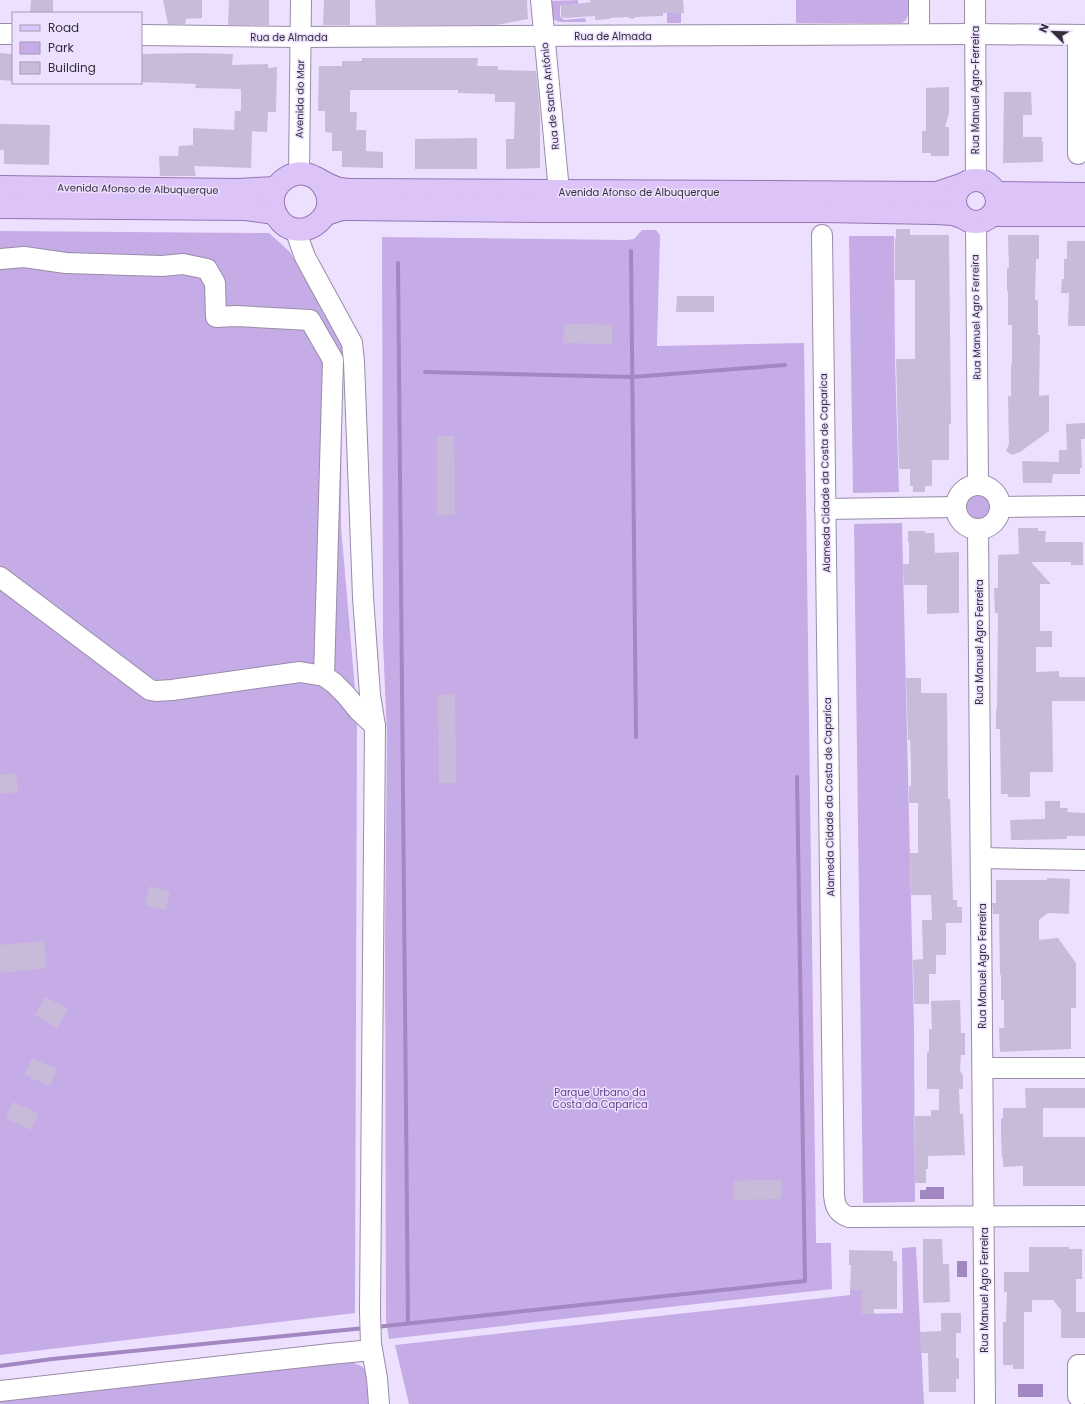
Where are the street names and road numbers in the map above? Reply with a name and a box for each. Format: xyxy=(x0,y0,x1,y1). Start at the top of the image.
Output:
street label: Rua Manuel Agro-Ferreira xyxy=(968,26,983,154)
street label: Rua de Almada xyxy=(574,29,652,44)
street label: Rua de Almada xyxy=(250,30,328,45)
street label: Rua de Santo António xyxy=(537,42,563,150)
street label: Avenida do Mar xyxy=(292,59,308,138)
street label: Avenida Afonso de Albuquerque xyxy=(57,180,219,198)
street label: Avenida Afonso de Albuquerque xyxy=(558,185,720,200)
street label: Rua Manuel Agro Ferreira xyxy=(967,254,985,380)
street label: Alameda Cidade da Costa de Caparica xyxy=(816,373,834,573)
street label: Rua Manuel Agro Ferreira xyxy=(972,579,987,705)
street label: Alameda Cidade da Costa de Caparica xyxy=(820,697,838,897)
street label: Rua Manuel Agro Ferreira xyxy=(975,903,990,1029)
street label: Rua Manuel Agro Ferreira xyxy=(977,1227,992,1353)

